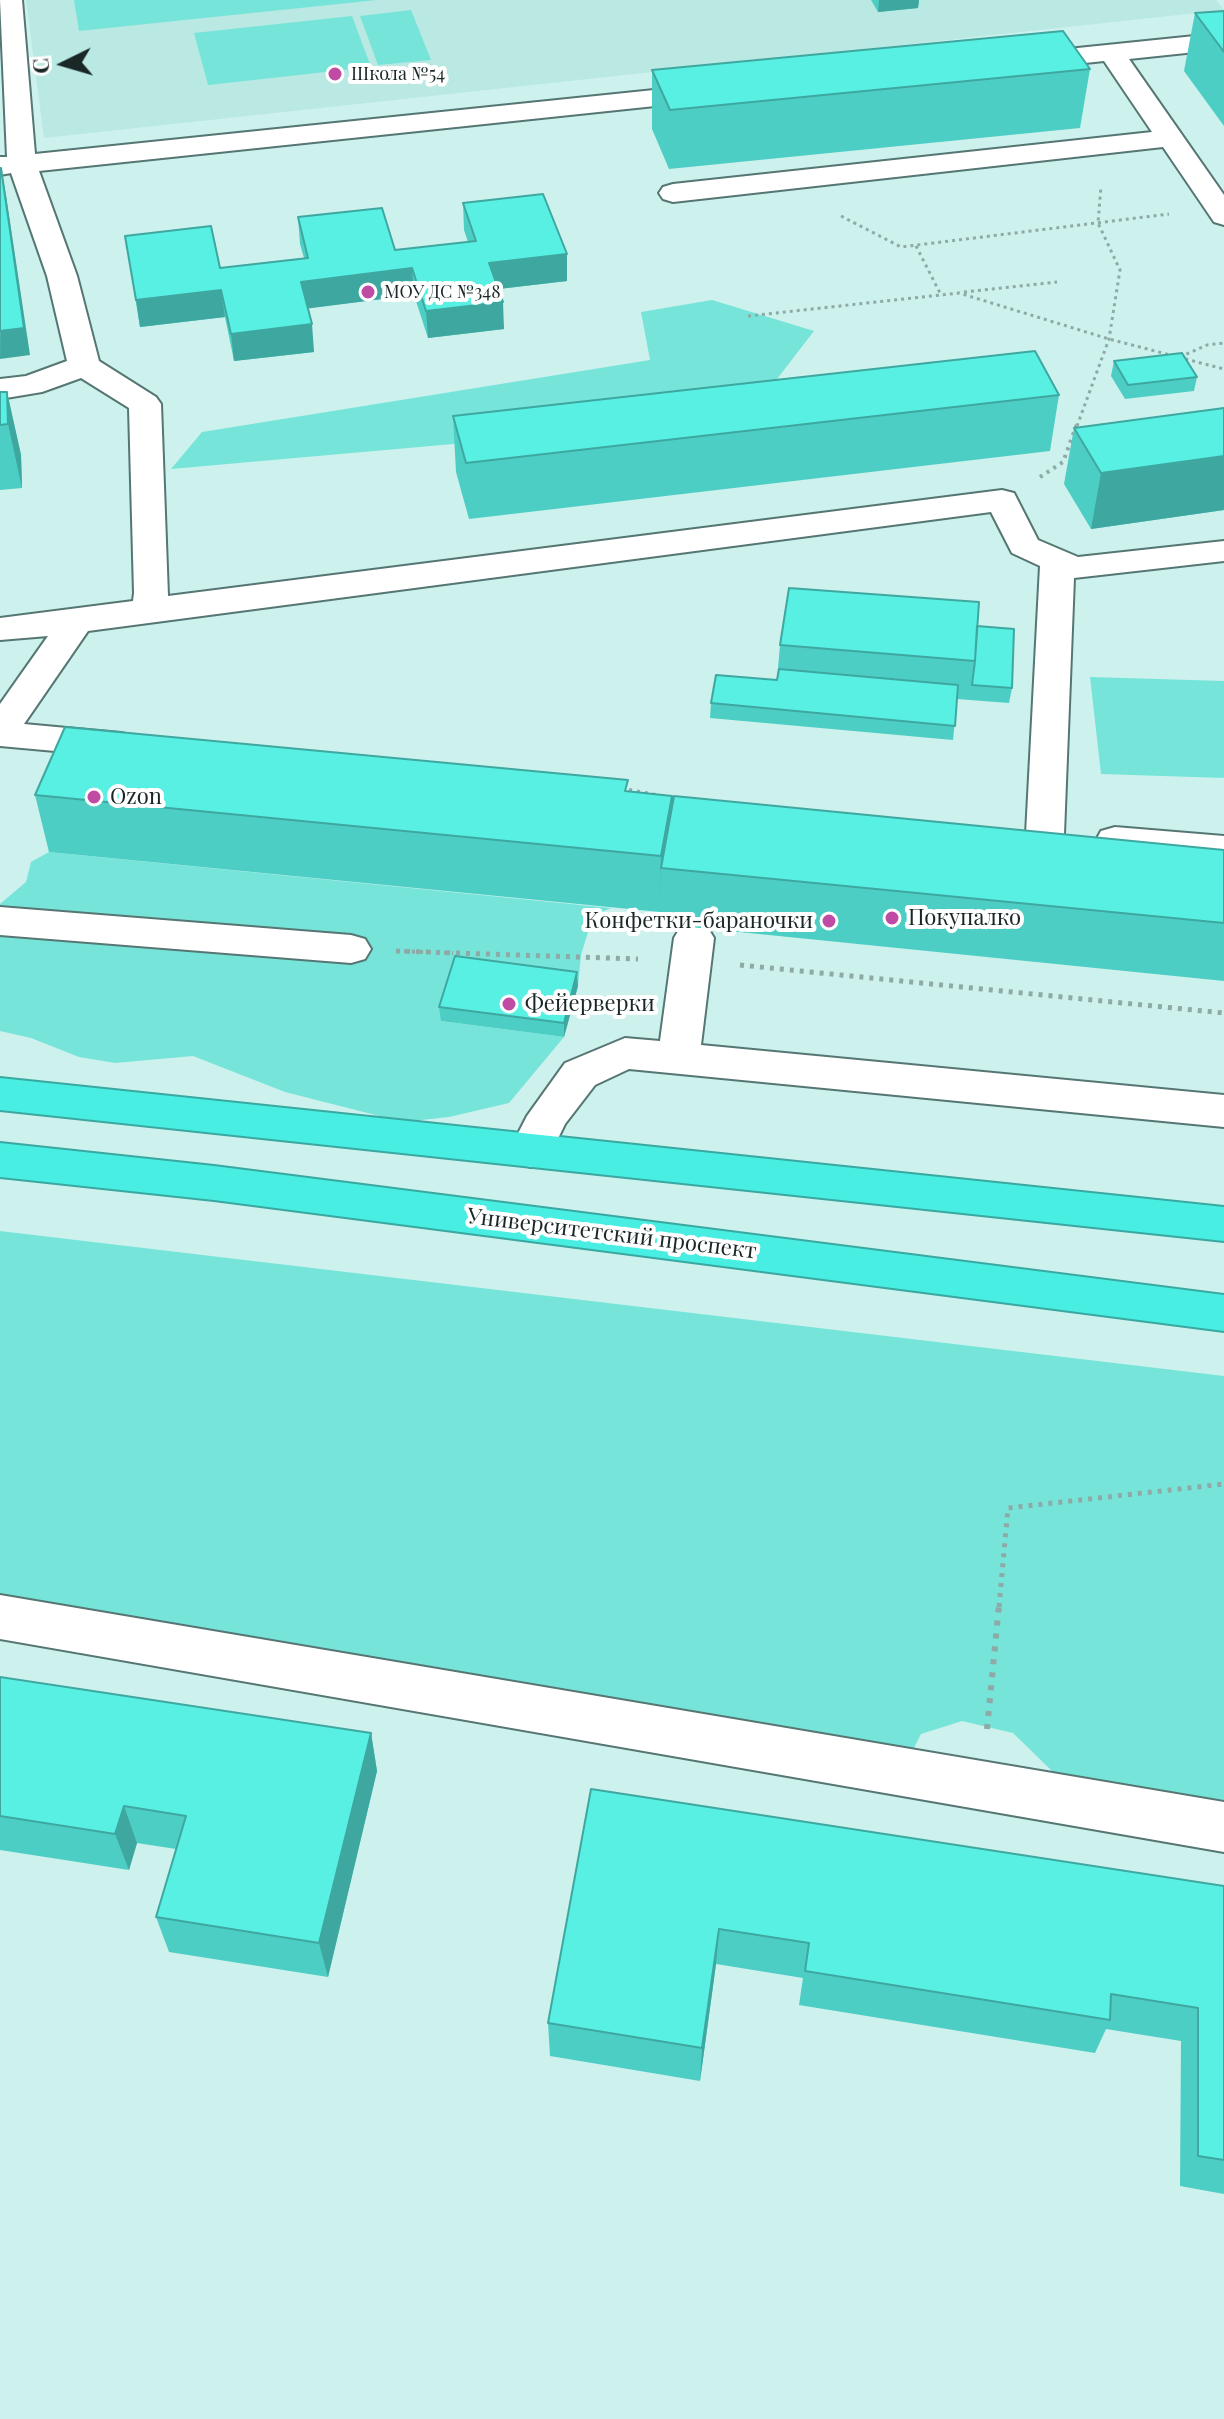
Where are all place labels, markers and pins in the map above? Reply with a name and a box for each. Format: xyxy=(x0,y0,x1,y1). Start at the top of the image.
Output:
place label: Школа №54 xyxy=(351,63,445,85)
marker: Школа №54 xyxy=(326,65,344,83)
place label: МОУ ДС №348 xyxy=(384,281,500,303)
marker: МОУ ДС №348 xyxy=(359,283,377,301)
place label: Ozon xyxy=(110,784,162,810)
marker: Ozon xyxy=(85,788,103,806)
place label: Покупалко xyxy=(908,905,1021,931)
place label: Конфетки-бараночки xyxy=(585,908,813,934)
marker: Покупалко xyxy=(883,909,901,927)
marker: Конфетки-бараночки xyxy=(820,912,838,930)
place label: Фейерверки xyxy=(525,991,655,1017)
marker: Фейерверки xyxy=(500,995,518,1013)

